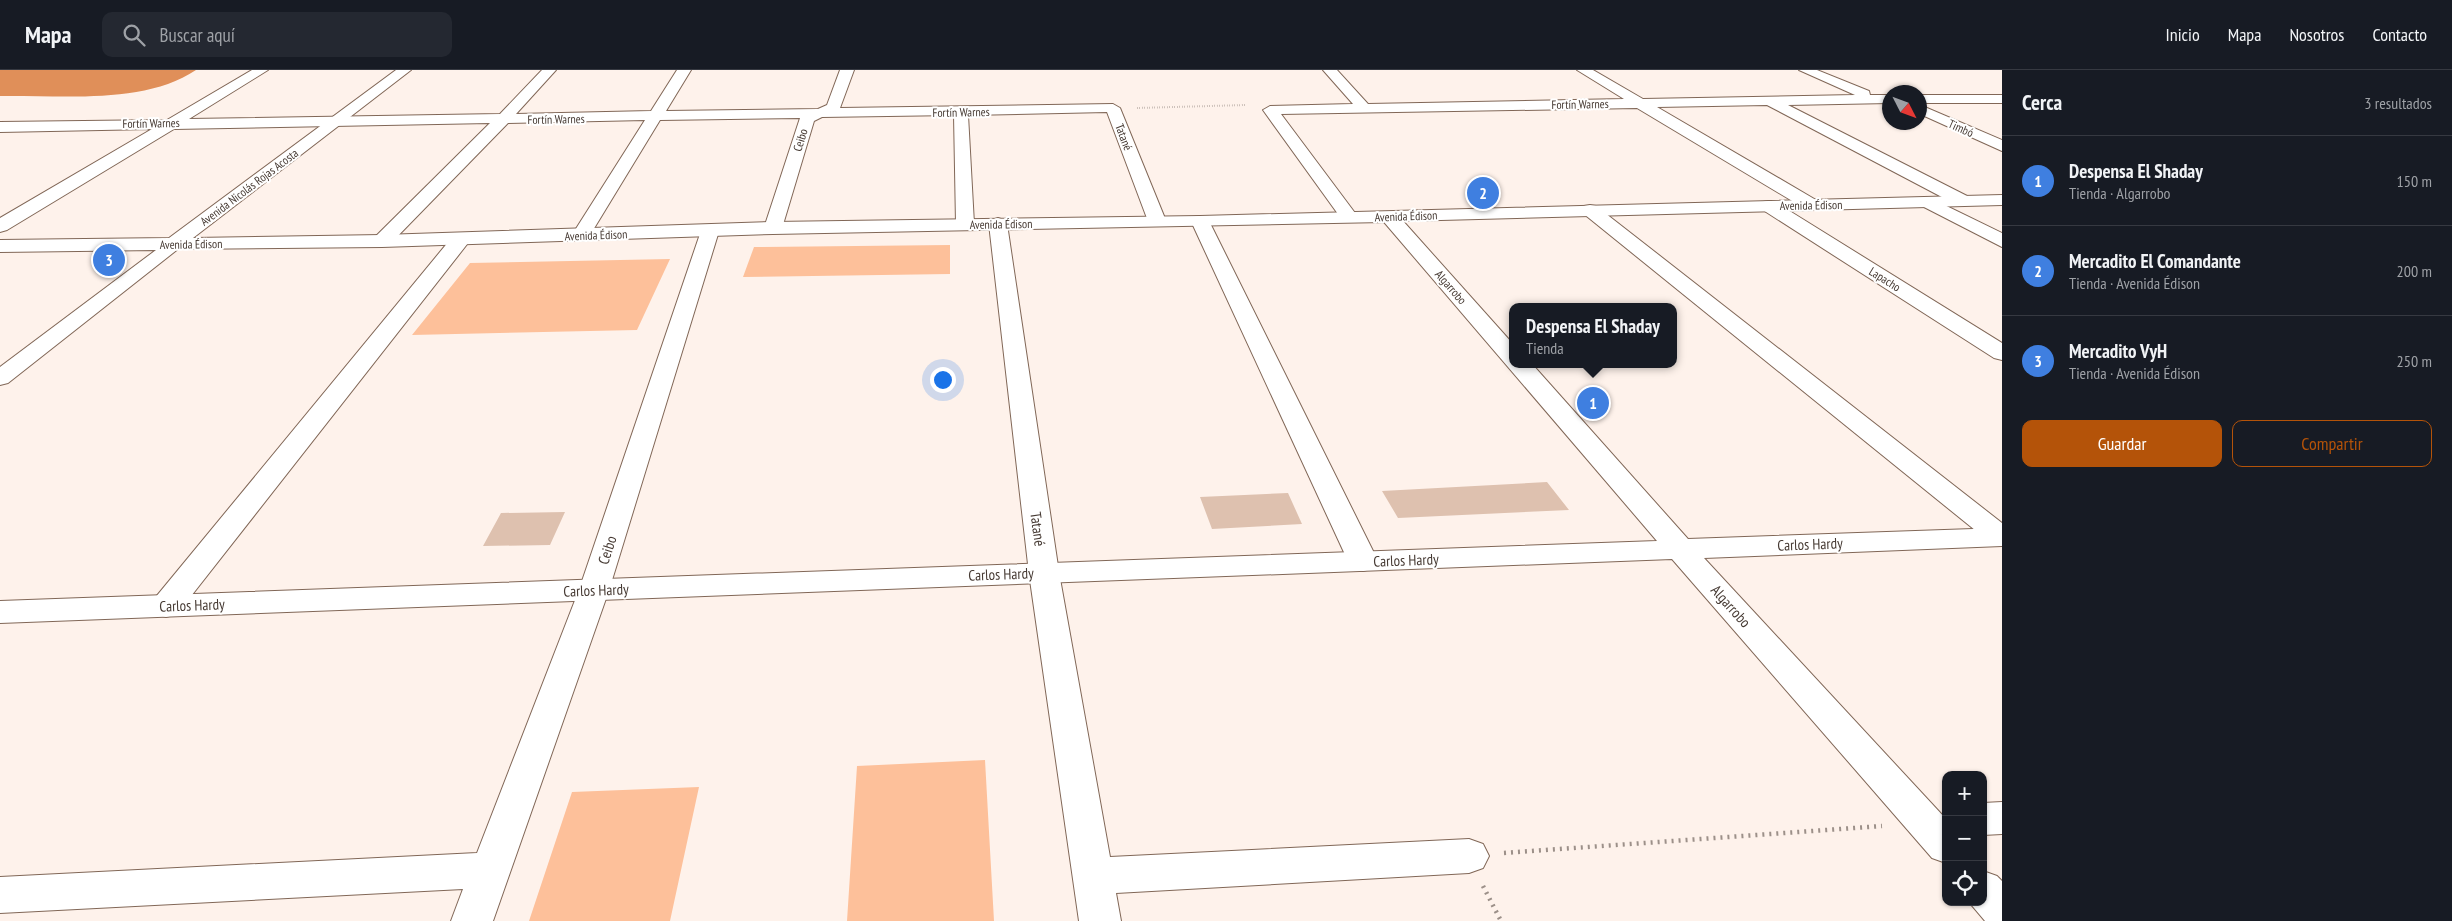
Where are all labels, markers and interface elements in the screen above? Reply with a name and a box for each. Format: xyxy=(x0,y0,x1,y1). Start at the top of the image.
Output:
search box xyxy=(102,12,452,57)
text: Mapa xyxy=(25,19,72,50)
icon: search xyxy=(120,21,148,49)
text: Buscar aquí xyxy=(160,23,235,47)
text: Inicio xyxy=(2166,23,2200,46)
text: Mapa xyxy=(2228,23,2261,46)
text: Nosotros xyxy=(2289,23,2344,46)
text: Contacto xyxy=(2372,23,2427,46)
north arrow xyxy=(1882,85,1927,130)
text: Cerca xyxy=(2022,89,2062,116)
text: 3 resultados xyxy=(2364,93,2432,113)
street label: Fortín Warnes xyxy=(1551,96,1609,112)
street label: Fortín Warnes xyxy=(932,104,990,120)
street label: Fortín Warnes xyxy=(527,111,585,127)
street label: Fortín Warnes xyxy=(122,115,180,131)
street label: Timbó xyxy=(1946,116,1976,140)
street label: Tatané xyxy=(1112,121,1136,153)
street label: Ceibo xyxy=(789,127,811,153)
street label: Avenida Nicolás Rojas Acosta xyxy=(197,145,301,229)
text: Despensa El Shaday xyxy=(2069,159,2203,183)
text: 1 xyxy=(2034,171,2042,191)
text: 150 m xyxy=(2397,171,2432,191)
pin: 2 xyxy=(1467,174,1499,212)
text: Tienda · Algarrobo xyxy=(2069,183,2171,203)
street label: Avenida Édison xyxy=(1779,197,1843,213)
street label: Avenida Édison xyxy=(1374,207,1438,225)
street label: Avenida Édison xyxy=(969,216,1033,232)
street label: Avenida Édison xyxy=(564,226,628,244)
street label: Avenida Édison xyxy=(159,236,223,252)
pin: 3 xyxy=(93,241,125,279)
text: Mercadito El Comandante xyxy=(2069,249,2241,273)
text: 2 xyxy=(2034,261,2042,281)
text: 200 m xyxy=(2397,261,2432,281)
street label: Lapacho xyxy=(1866,264,1904,294)
street label: Algarrobo xyxy=(1432,267,1470,307)
text: Tienda · Avenida Édison xyxy=(2069,273,2200,293)
popup xyxy=(1509,303,1677,368)
text: Despensa El Shaday xyxy=(1526,314,1660,338)
text: Tienda xyxy=(1526,338,1564,358)
text: Mercadito VyH xyxy=(2069,339,2167,363)
text: 3 xyxy=(2034,351,2042,371)
text: 250 m xyxy=(2397,351,2432,371)
text: Tienda · Avenida Édison xyxy=(2069,363,2200,383)
your location xyxy=(930,367,956,393)
pin: 1 xyxy=(1577,384,1609,422)
button: Guardar xyxy=(2022,420,2222,467)
button: Compartir xyxy=(2232,420,2432,467)
street label: Tatané xyxy=(1026,511,1050,547)
street label: Ceibo xyxy=(594,533,620,567)
street label: Carlos Hardy xyxy=(1777,533,1843,555)
street label: Carlos Hardy xyxy=(1373,549,1439,571)
street label: Carlos Hardy xyxy=(968,563,1034,585)
street label: Carlos Hardy xyxy=(563,579,629,601)
street label: Algarrobo xyxy=(1707,581,1755,631)
street label: Carlos Hardy xyxy=(159,594,225,616)
map controls xyxy=(1942,771,1987,906)
button: + xyxy=(1942,771,1987,816)
button: − xyxy=(1942,816,1987,861)
button: locate xyxy=(1942,861,1987,906)

